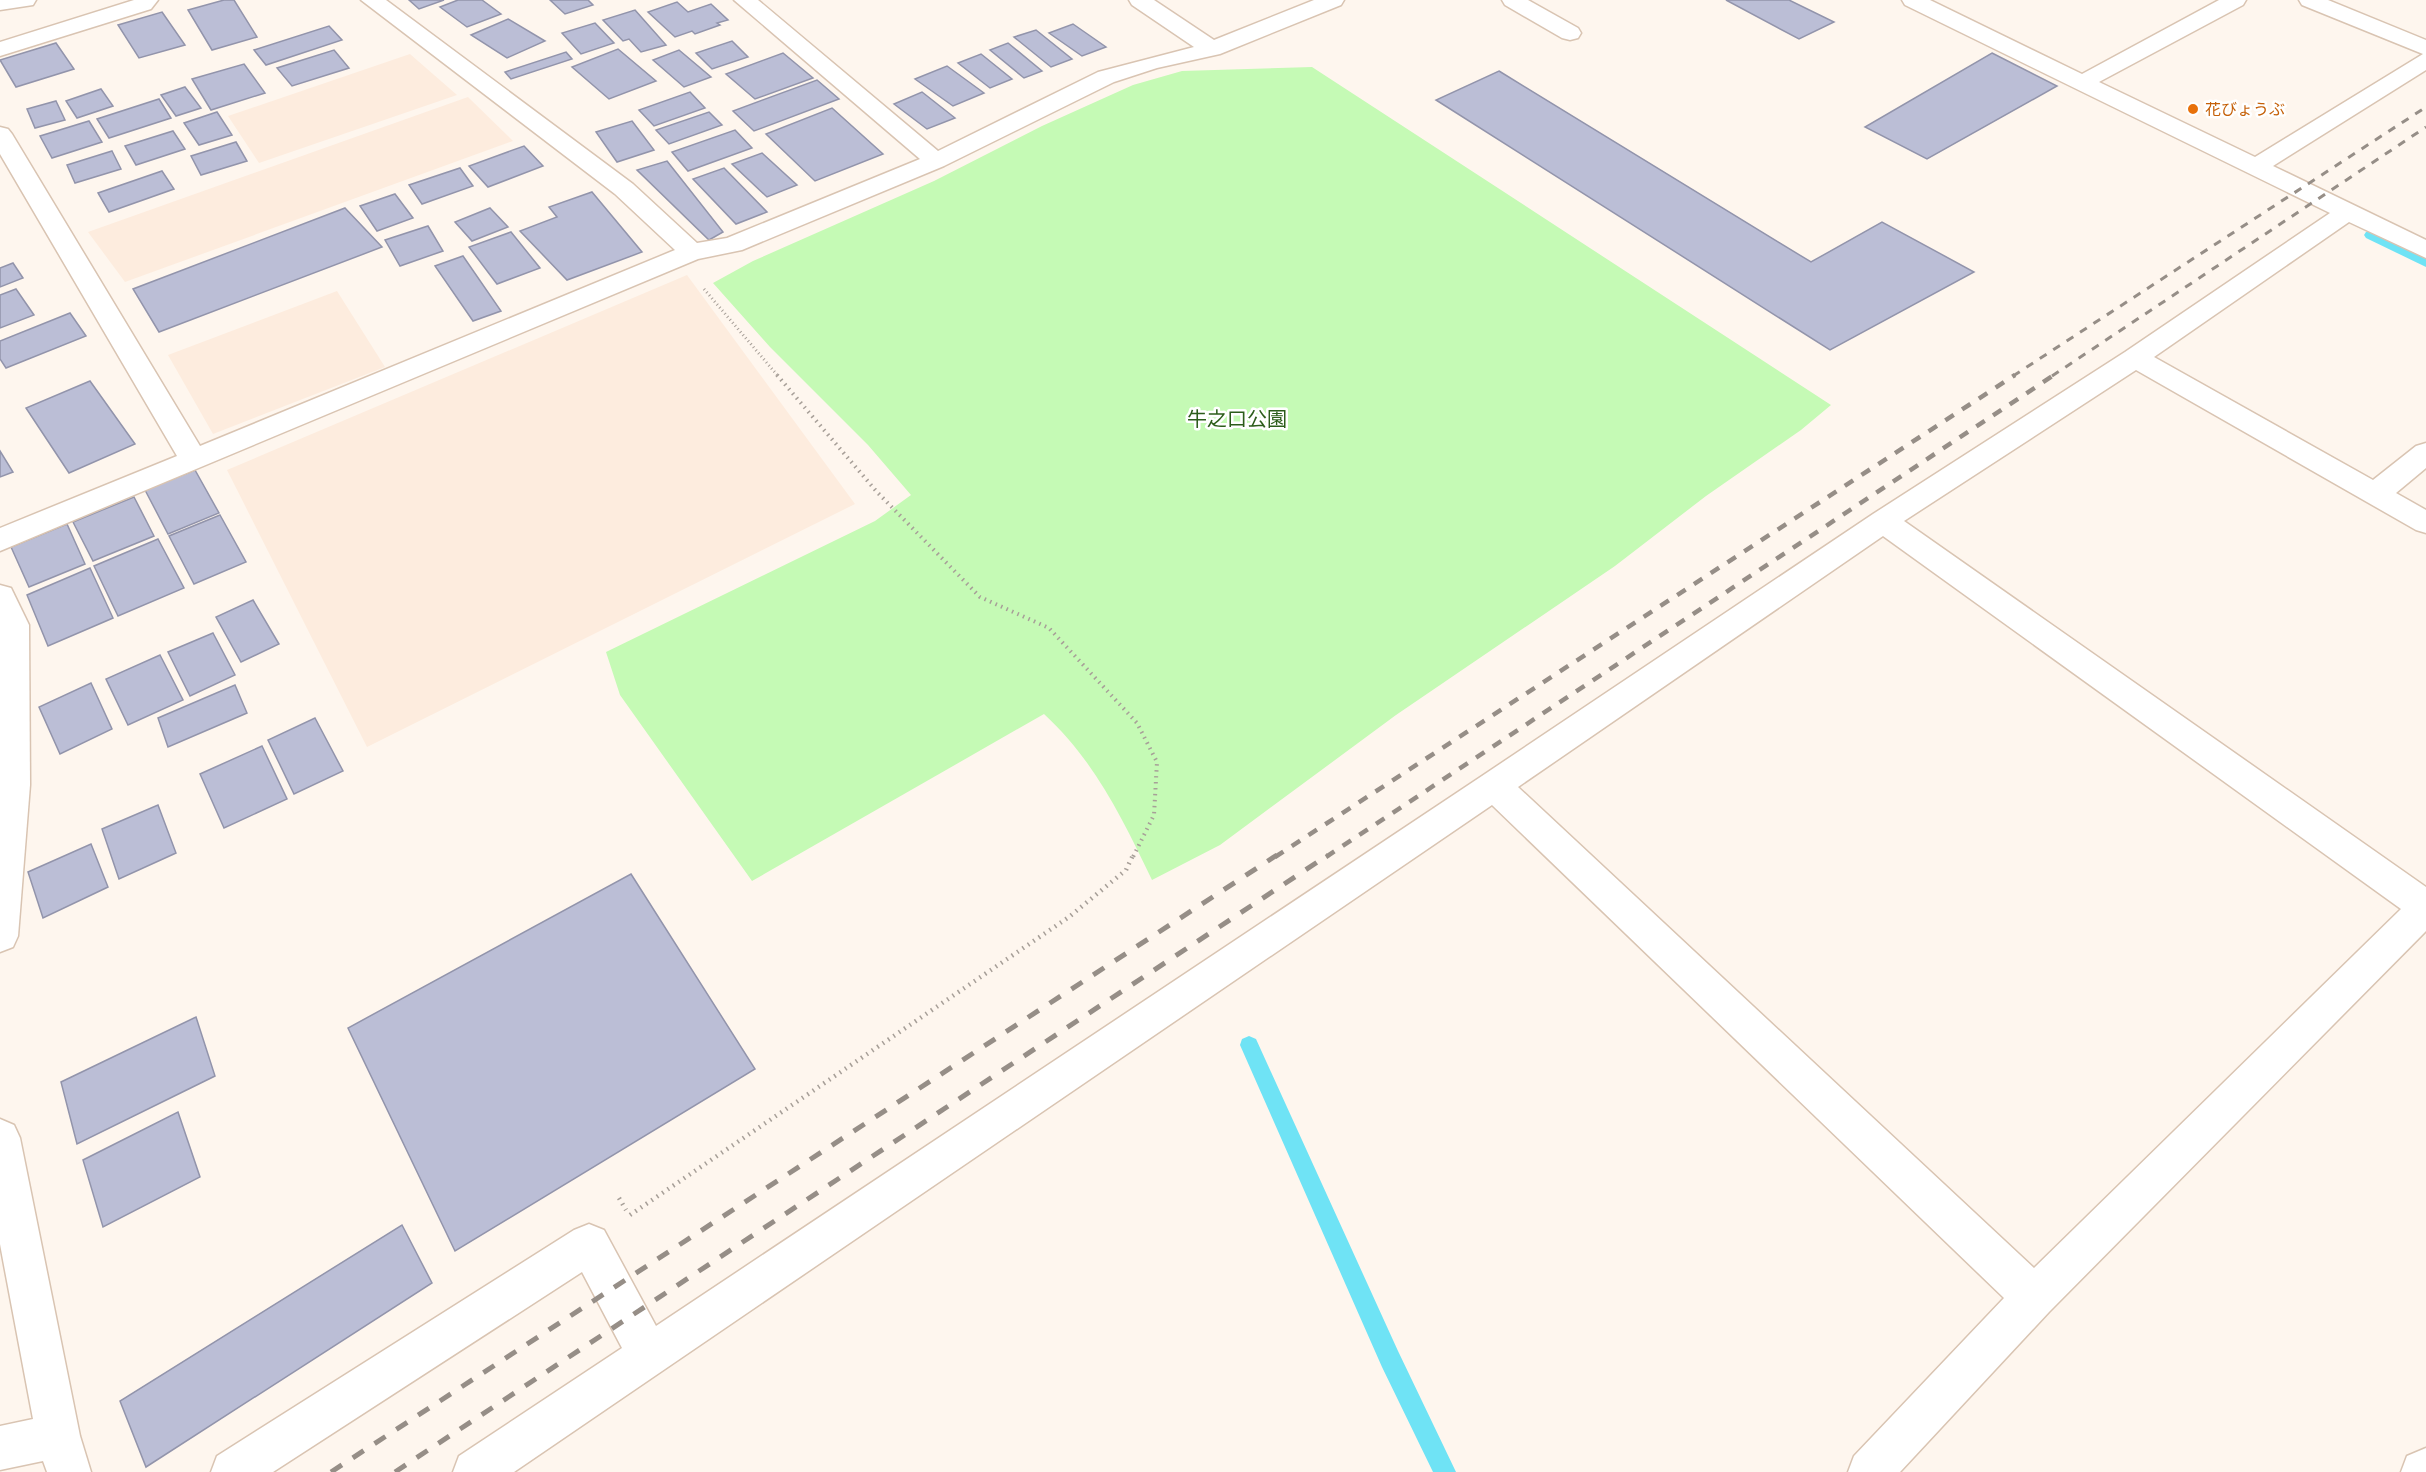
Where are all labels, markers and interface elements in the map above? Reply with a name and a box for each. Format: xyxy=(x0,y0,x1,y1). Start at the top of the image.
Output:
place label: 花びょうぶ xyxy=(2205,101,2285,120)
marker: 花びょうぶ xyxy=(2186,102,2200,116)
park label: 牛之口公園 xyxy=(1187,408,1287,432)

